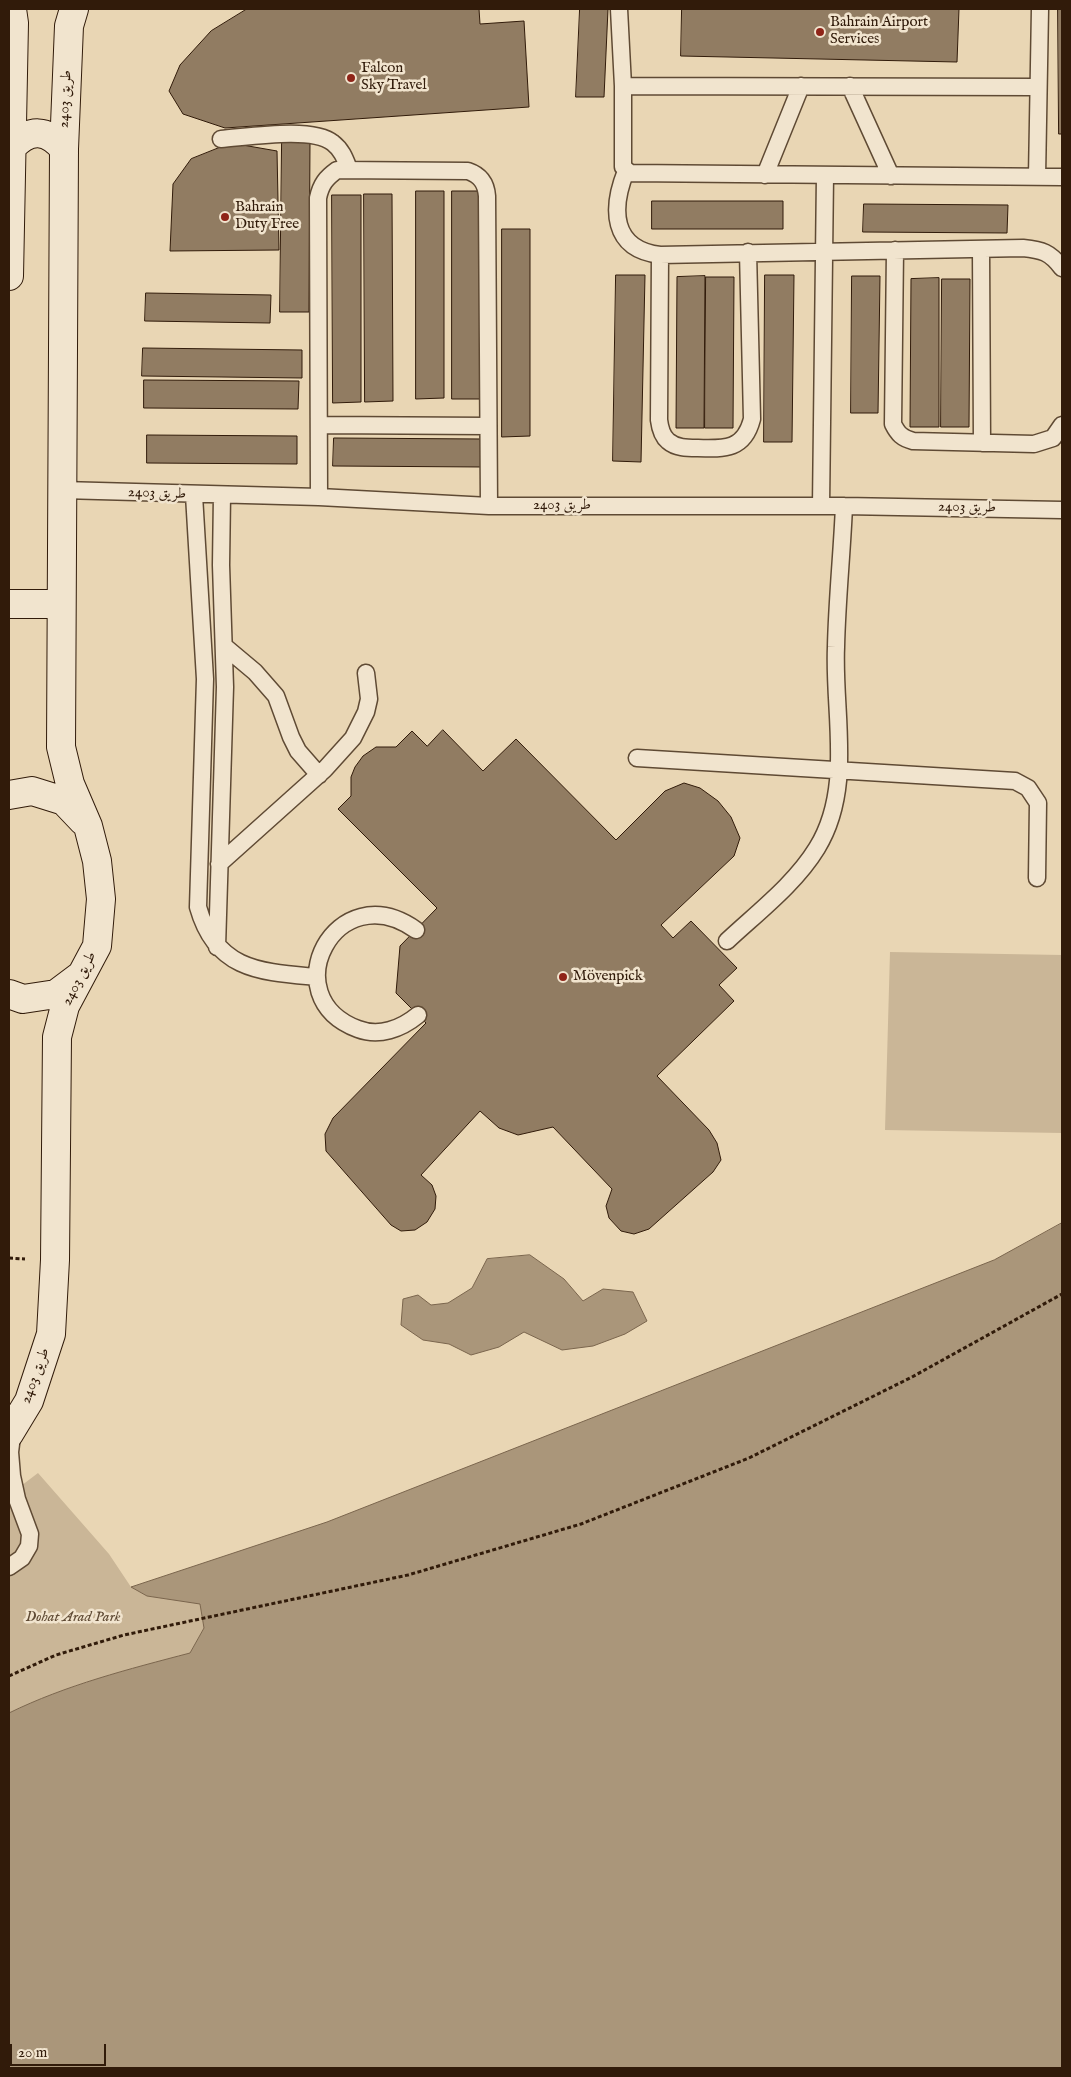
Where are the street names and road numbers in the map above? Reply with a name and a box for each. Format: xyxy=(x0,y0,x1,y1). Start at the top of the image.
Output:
street label: طريق 2403 xyxy=(55,70,77,128)
street label: طريق 2403 xyxy=(128,484,186,504)
street label: طريق 2403 xyxy=(533,497,591,515)
street label: طريق 2403 xyxy=(938,498,996,518)
street label: طريق 2403 xyxy=(59,949,101,1009)
street label: طريق 2403 xyxy=(18,1346,54,1406)

